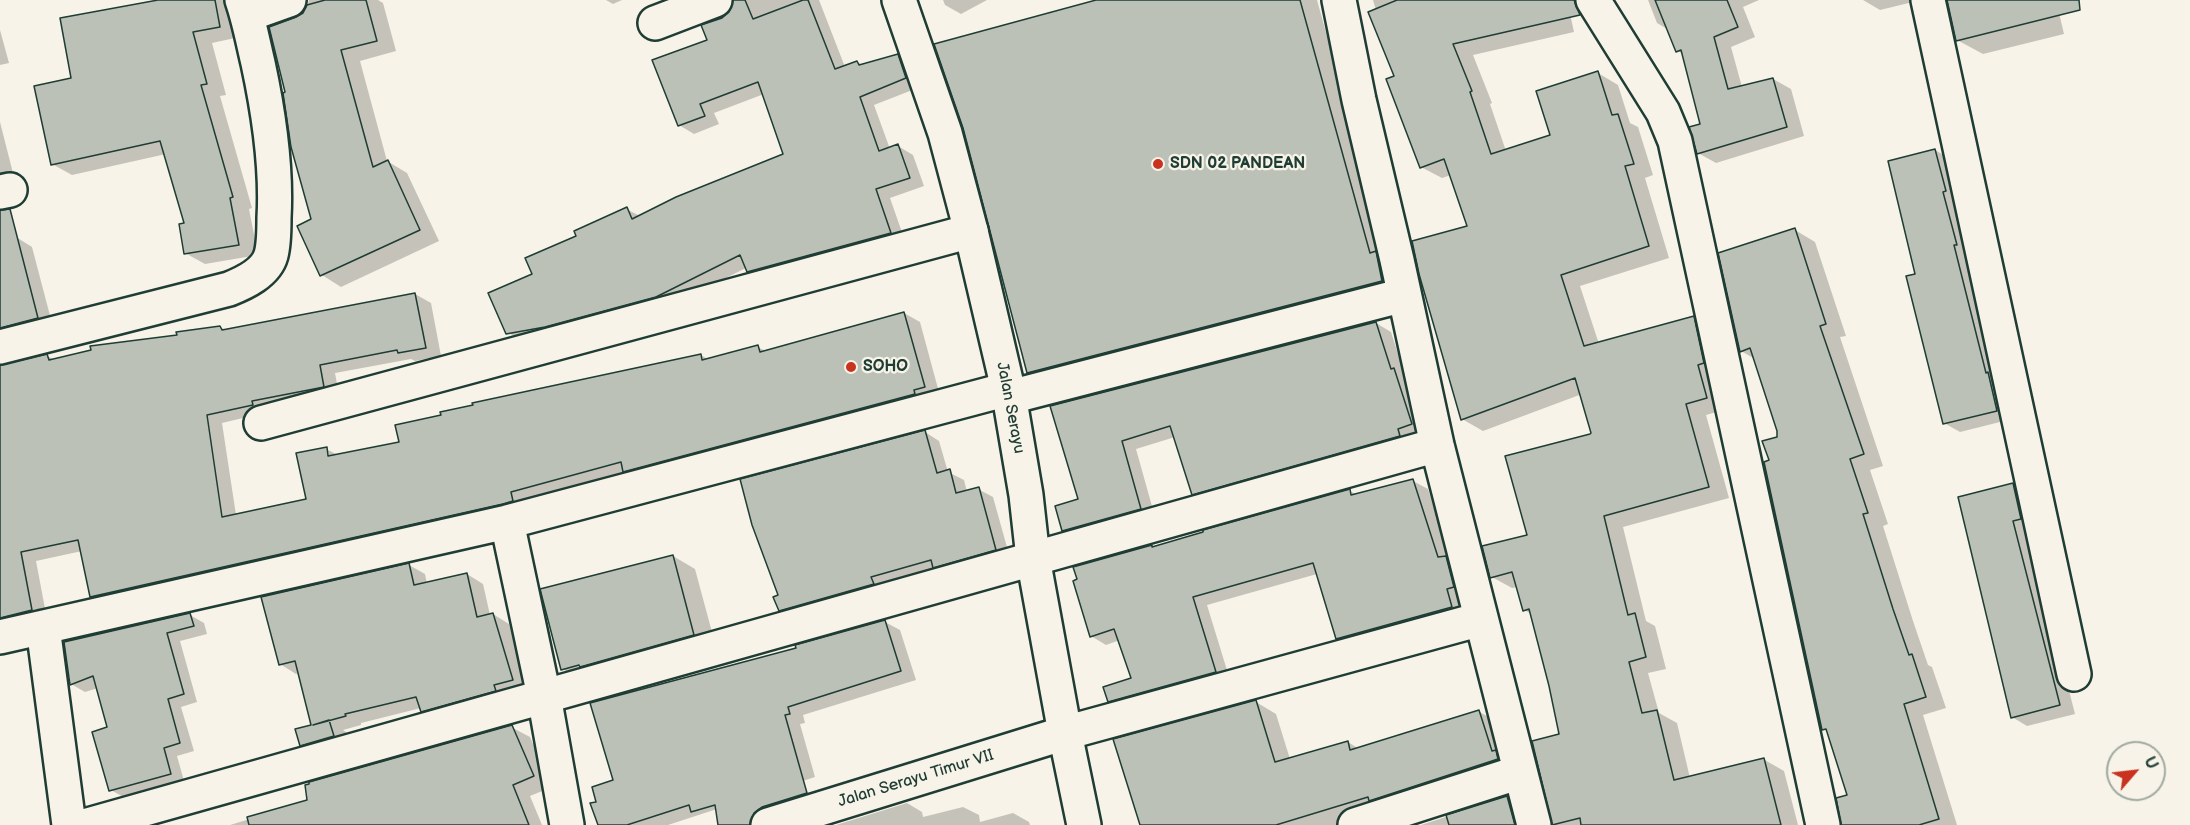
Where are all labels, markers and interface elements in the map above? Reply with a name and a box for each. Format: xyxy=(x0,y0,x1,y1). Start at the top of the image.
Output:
place label: SDN 02 PANDEAN xyxy=(1170,154,1305,174)
marker: SDN 02 PANDEAN xyxy=(1151,157,1165,171)
place label: SOHO xyxy=(863,357,908,377)
marker: SOHO xyxy=(844,360,858,374)
street label: Jalan Serayu xyxy=(992,361,1028,455)
north arrow xyxy=(2106,741,2166,801)
street label: Jalan Serayu Timur VII xyxy=(836,746,996,812)
text: U xyxy=(2140,754,2162,773)

